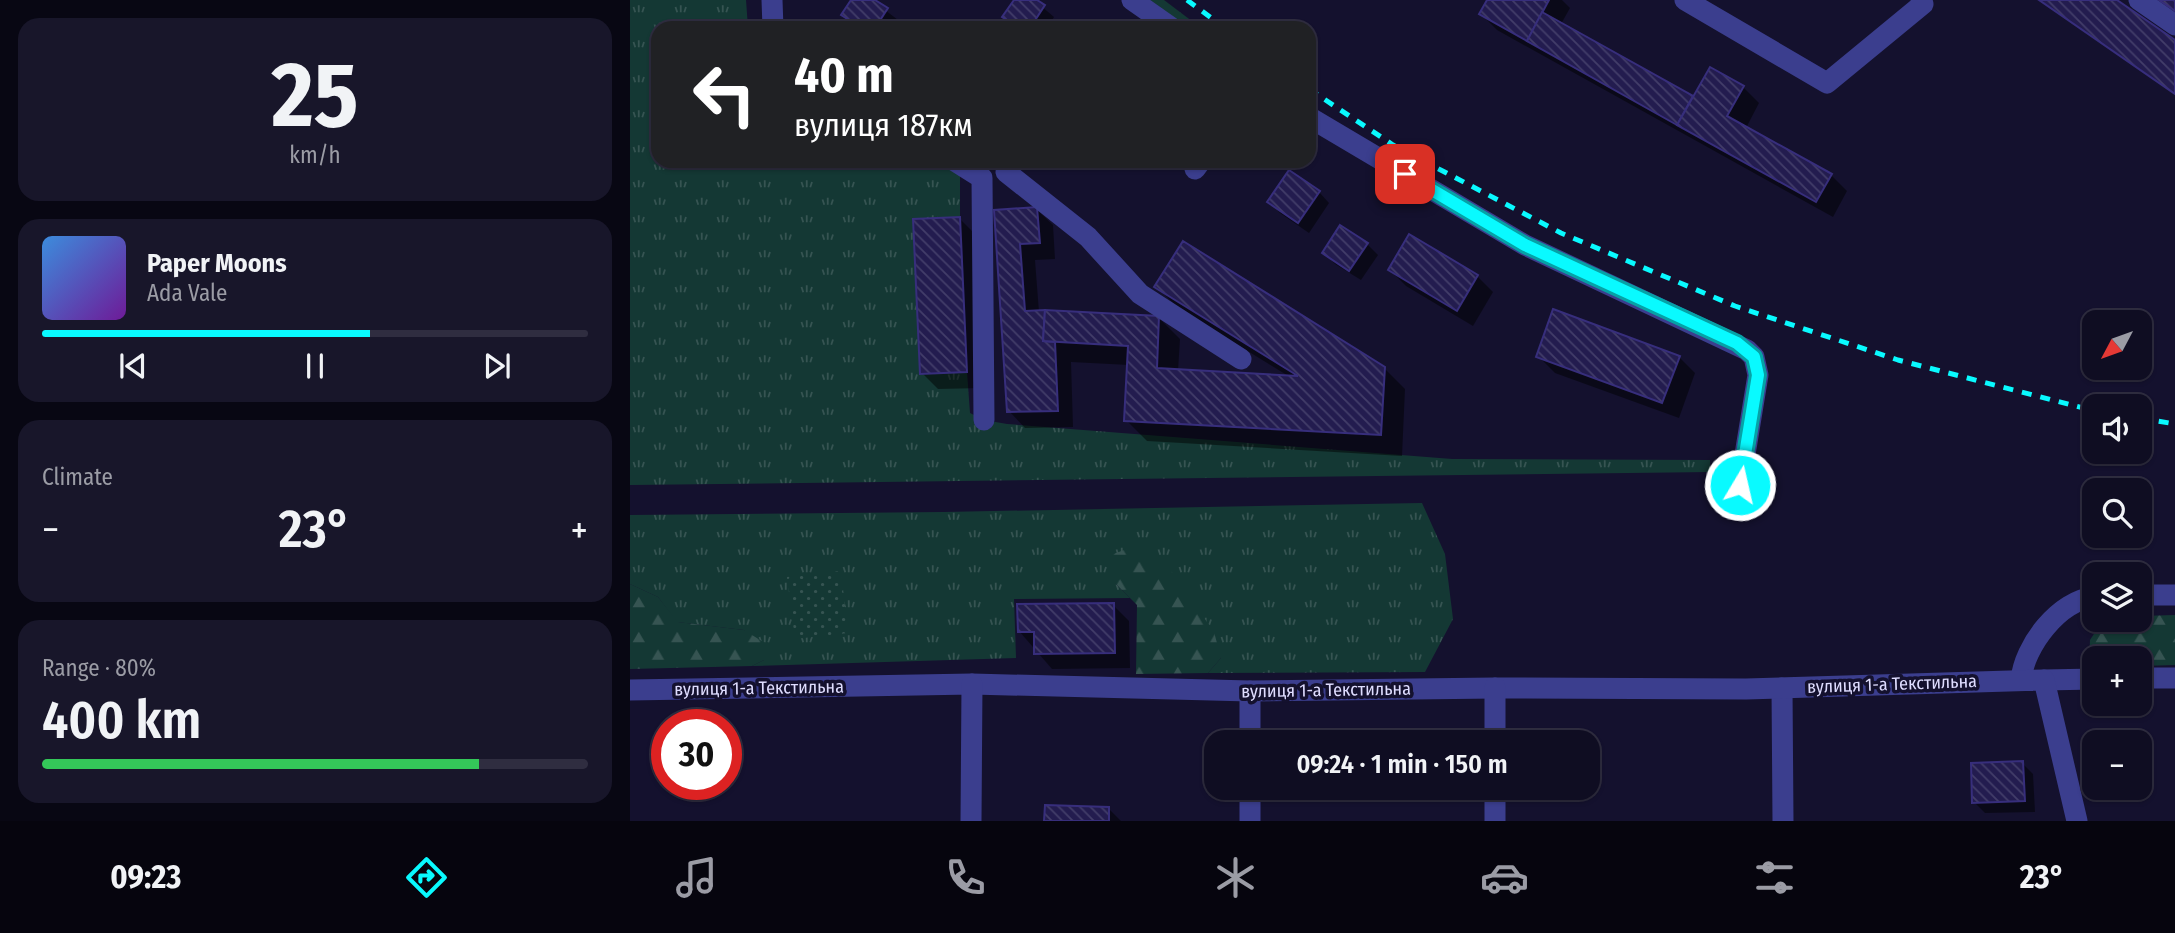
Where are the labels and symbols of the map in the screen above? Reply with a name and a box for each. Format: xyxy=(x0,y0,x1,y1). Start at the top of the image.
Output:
pin xyxy=(1375,144,1435,204)
north arrow xyxy=(2082,310,2152,380)
position arrow xyxy=(1703,448,1777,522)
street label: вулиця 1-а Текстильна xyxy=(1807,670,1977,698)
street label: вулиця 1-а Текстильна xyxy=(674,676,844,700)
street label: вулиця 1-а Текстильна xyxy=(1241,678,1411,702)
speed limit sign: 30 xyxy=(651,709,742,800)

